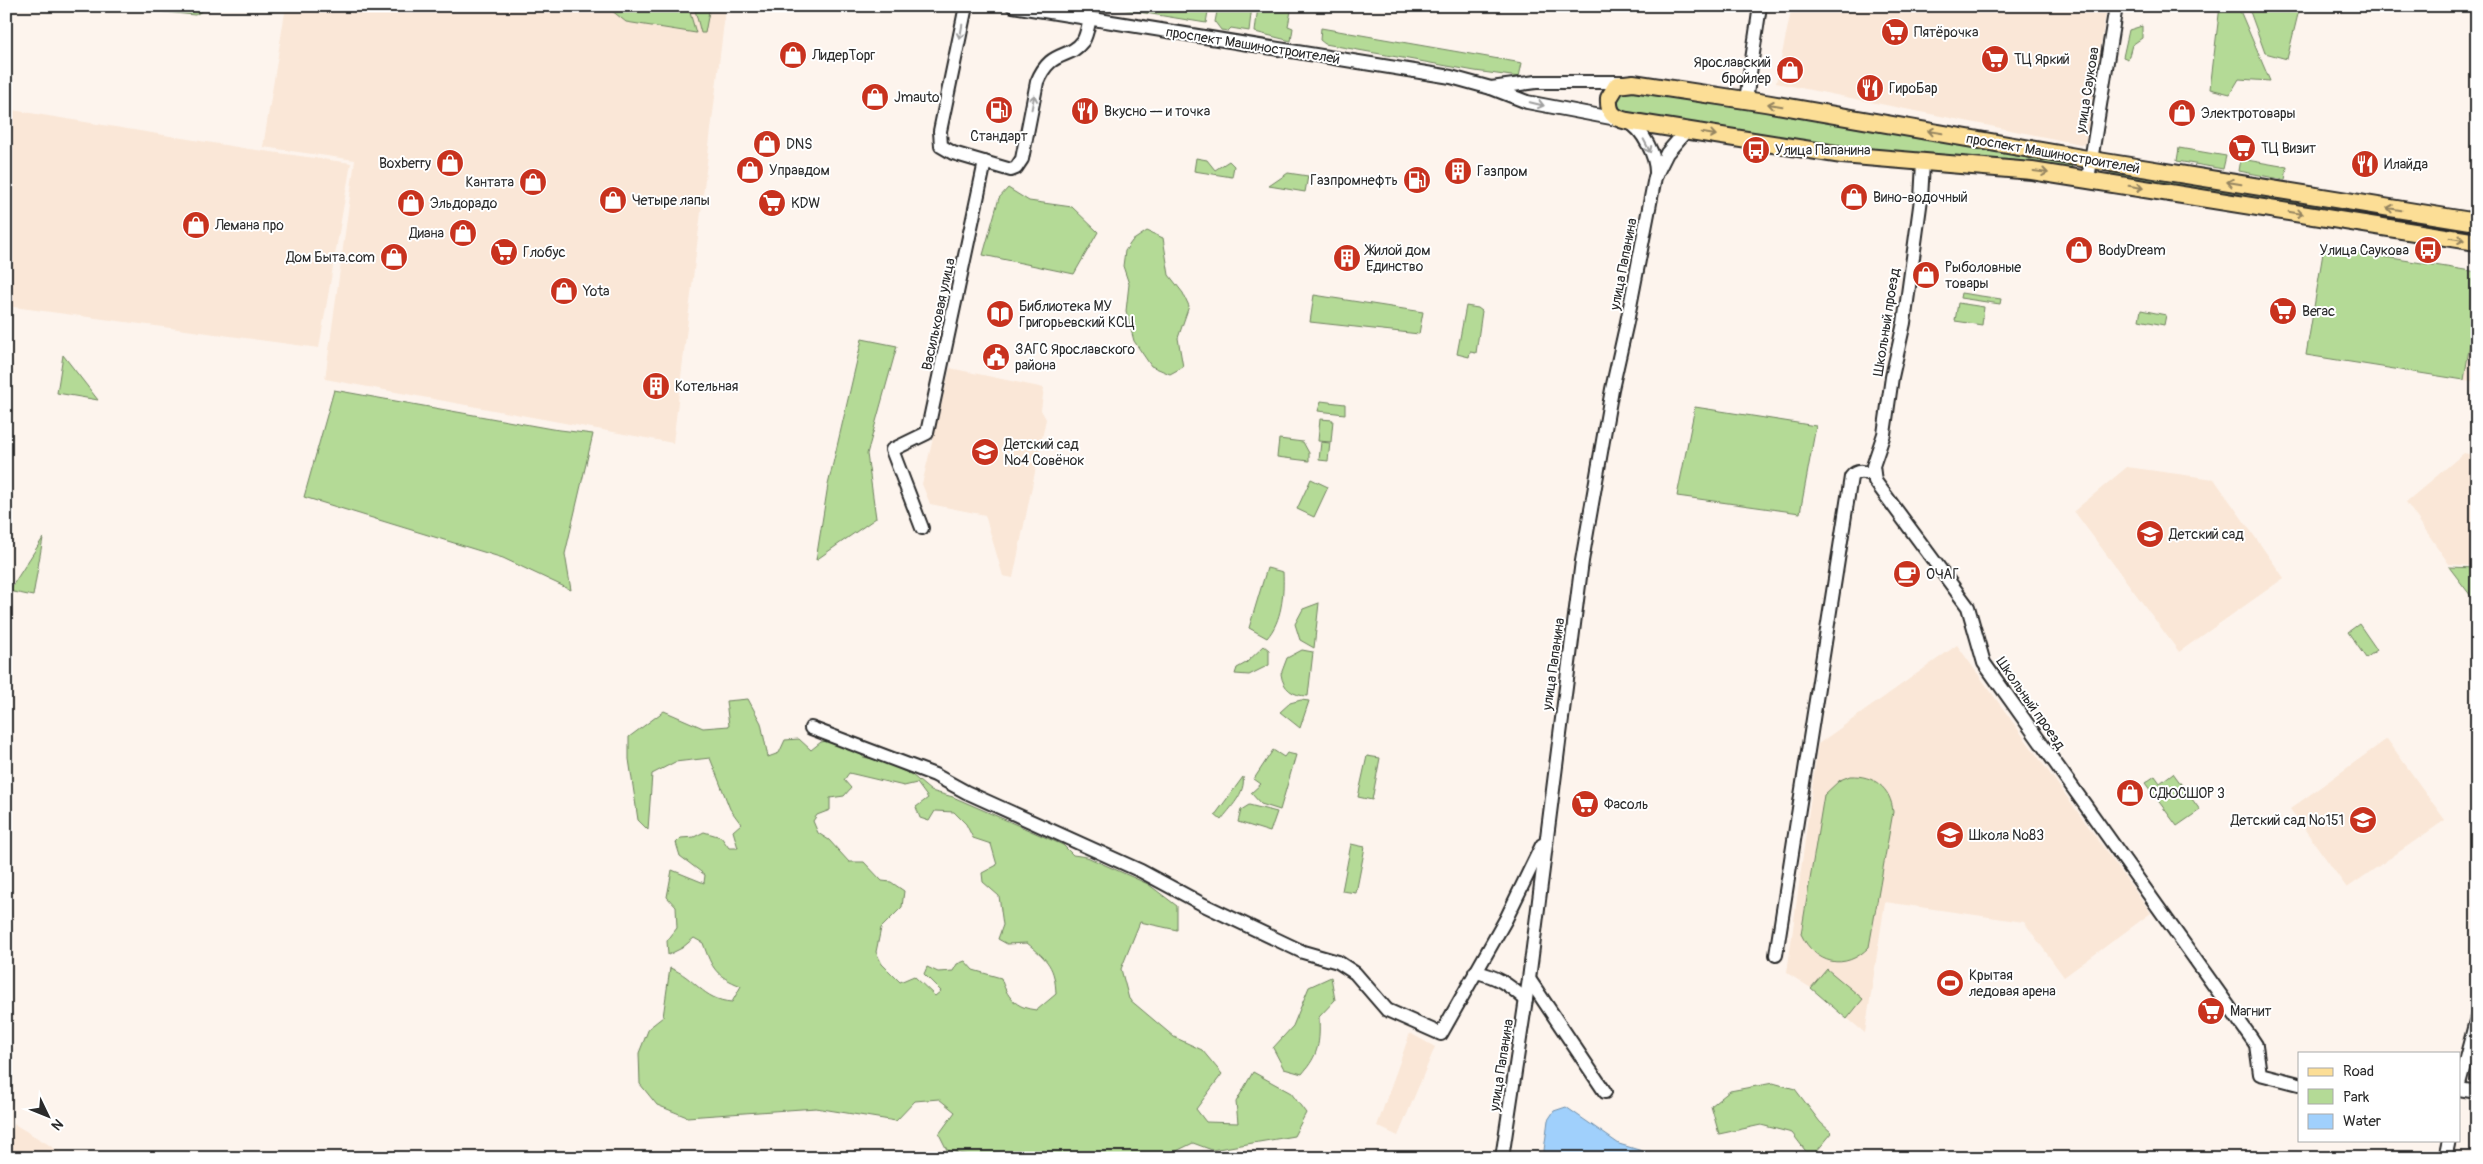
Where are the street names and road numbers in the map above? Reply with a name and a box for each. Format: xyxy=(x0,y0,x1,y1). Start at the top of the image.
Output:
street label: проспект Машиностроителей xyxy=(1165,23,1341,68)
street label: улица Саукова xyxy=(2072,46,2103,135)
street label: проспект Машиностроителей xyxy=(1965,130,2141,177)
street label: улица Папанина xyxy=(1606,217,1641,312)
street label: Васильковая улица xyxy=(918,256,959,372)
street label: Школьный проезд xyxy=(1870,266,1904,377)
street label: улица Папанина xyxy=(1538,617,1568,712)
street label: Школьный проезд xyxy=(1992,654,2069,753)
street label: улица Папанина xyxy=(1486,1018,1517,1113)

